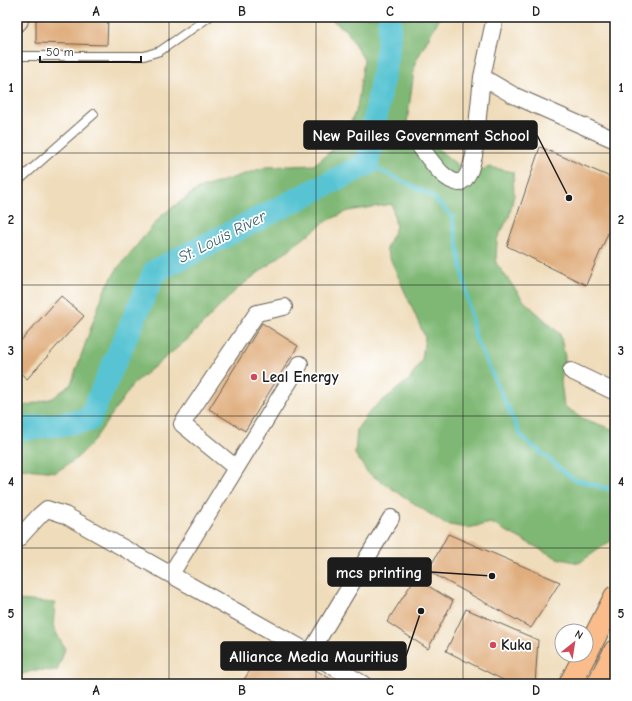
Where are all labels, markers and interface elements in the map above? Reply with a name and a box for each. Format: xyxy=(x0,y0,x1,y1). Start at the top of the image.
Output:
text: A xyxy=(92,4,100,19)
text: B xyxy=(238,4,246,19)
text: C xyxy=(386,4,394,19)
text: D xyxy=(532,4,540,19)
scale bar xyxy=(40,38,141,64)
text: 50 m xyxy=(46,45,74,59)
text: 1 xyxy=(8,80,14,95)
text: 1 xyxy=(618,80,624,95)
callout: New Pailles Government School xyxy=(304,121,537,149)
text: New Pailles Government School xyxy=(313,127,529,145)
water label: St. Louis River xyxy=(175,207,269,267)
text: 2 xyxy=(8,212,14,227)
text: 2 xyxy=(618,212,624,227)
text: 3 xyxy=(8,343,14,358)
text: 3 xyxy=(618,343,624,358)
place label: Leal Energy xyxy=(262,368,339,386)
marker: Leal Energy xyxy=(249,372,259,382)
text: 4 xyxy=(8,474,14,489)
text: 4 xyxy=(618,474,624,489)
callout: mcs printing xyxy=(328,558,431,586)
text: mcs printing xyxy=(336,564,422,582)
text: 5 xyxy=(8,606,15,621)
text: 5 xyxy=(618,606,625,621)
north arrow xyxy=(554,623,594,663)
text: N xyxy=(572,627,585,642)
place label: Kuka xyxy=(501,636,532,654)
marker: Kuka xyxy=(488,640,498,650)
callout: Alliance Media Mauritius xyxy=(221,642,406,670)
text: Alliance Media Mauritius xyxy=(230,648,399,666)
text: A xyxy=(92,683,100,698)
text: B xyxy=(238,683,246,698)
text: C xyxy=(386,683,394,698)
text: D xyxy=(532,683,540,698)

